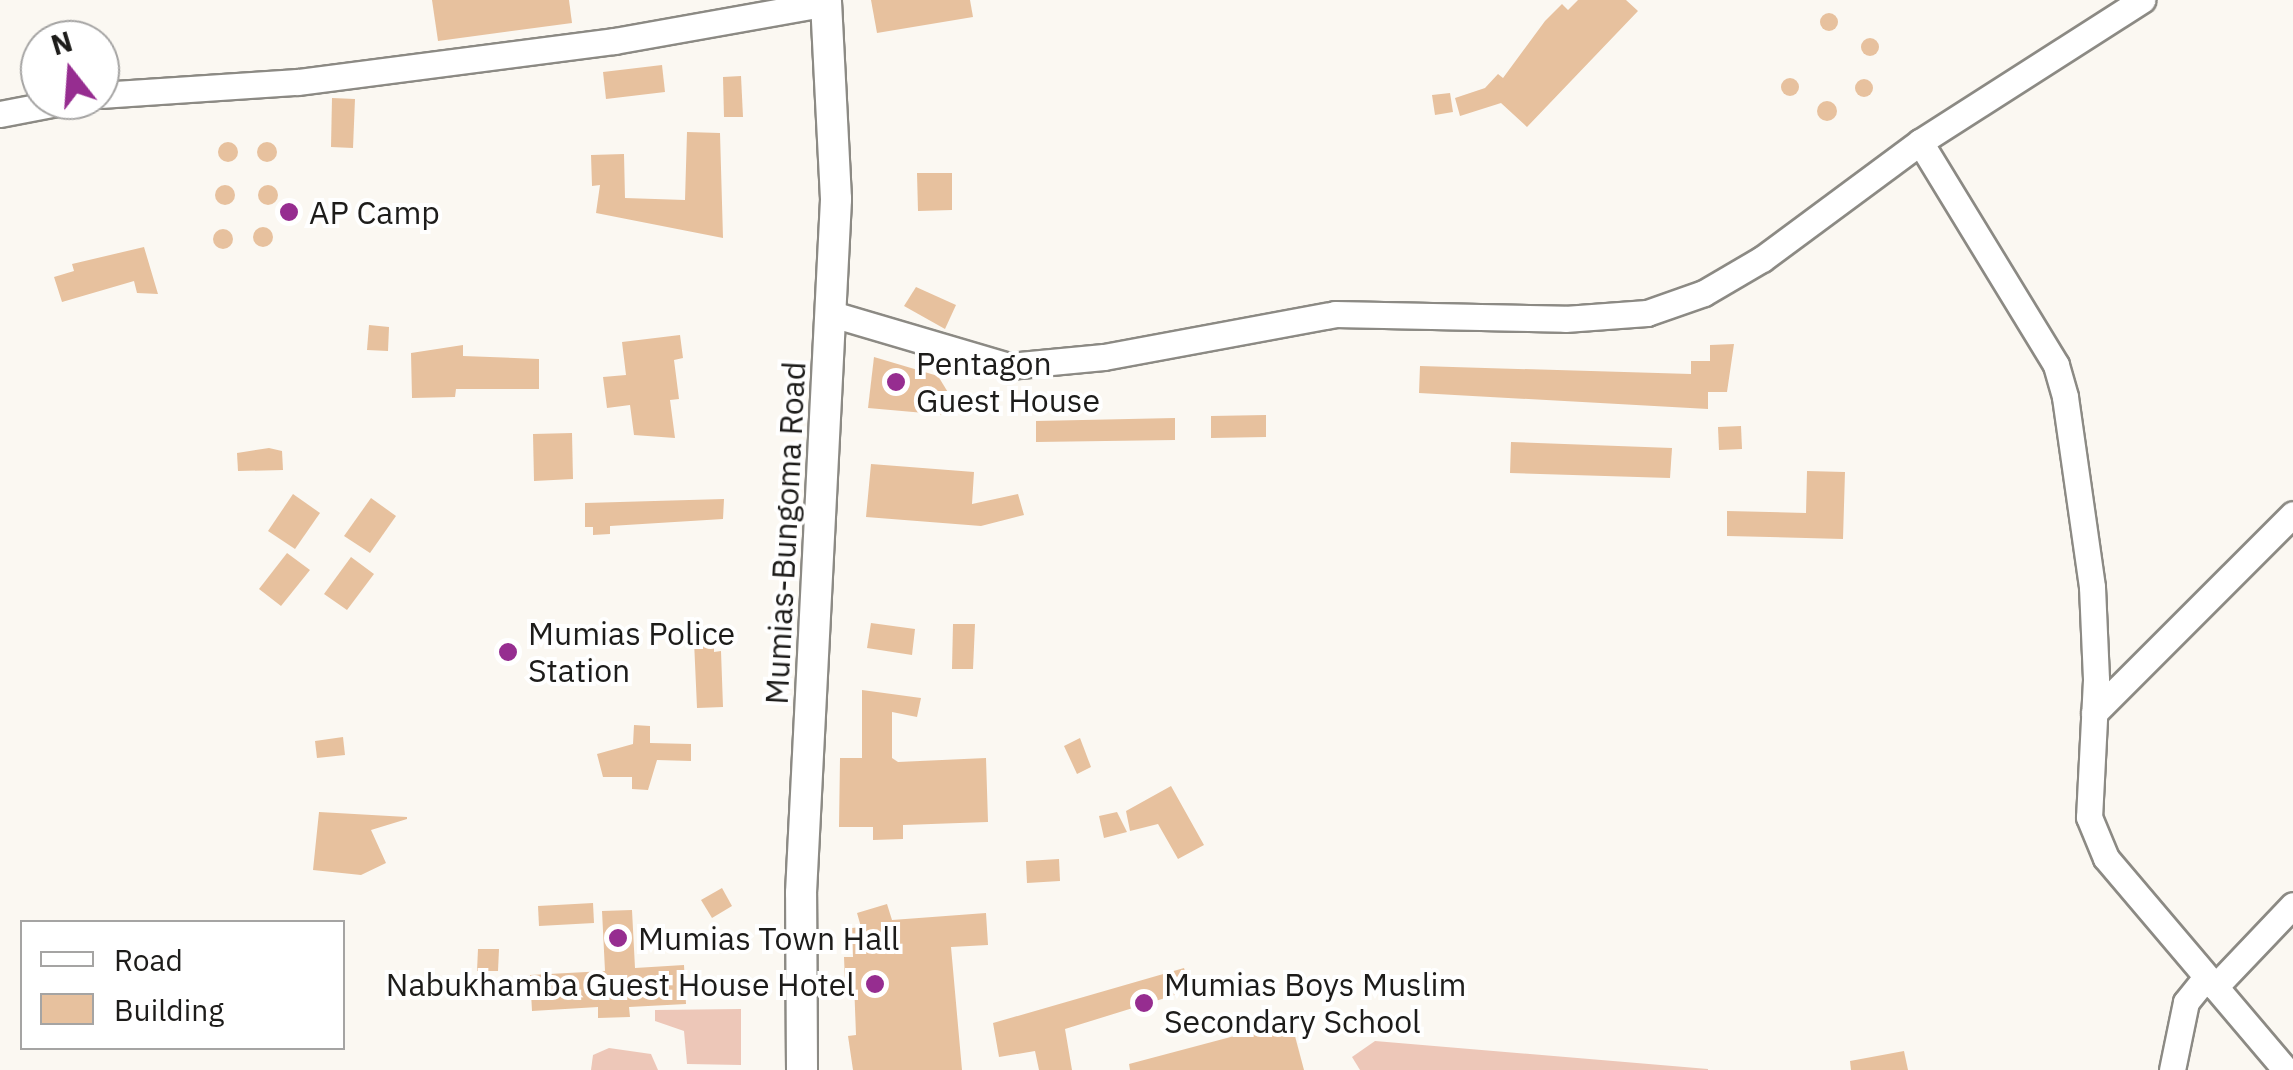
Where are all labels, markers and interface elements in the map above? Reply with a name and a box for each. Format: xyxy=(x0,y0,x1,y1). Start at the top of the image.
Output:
north arrow xyxy=(20,20,120,120)
text: N xyxy=(47,22,77,63)
place label: AP Camp xyxy=(309,193,440,231)
marker: AP Camp xyxy=(278,201,300,223)
place label: Pentagon Guest House xyxy=(916,345,1100,420)
street label: Mumias-Bungoma Road xyxy=(757,361,813,705)
marker: Pentagon Guest House xyxy=(885,371,907,393)
place label: Mumias Police Station xyxy=(528,615,735,690)
marker: Mumias Police Station xyxy=(497,641,519,663)
place label: Mumias Town Hall xyxy=(638,919,900,957)
legend xyxy=(20,920,345,1050)
marker: Mumias Town Hall xyxy=(607,927,629,949)
text: Road xyxy=(114,940,183,979)
place label: Nabukhamba Guest House Hotel xyxy=(386,965,855,1003)
place label: Mumias Boys Muslim Secondary School xyxy=(1164,966,1466,1041)
marker: Nabukhamba Guest House Hotel xyxy=(864,973,886,995)
text: Building xyxy=(114,990,224,1029)
marker: Mumias Boys Muslim Secondary School xyxy=(1133,992,1155,1014)

